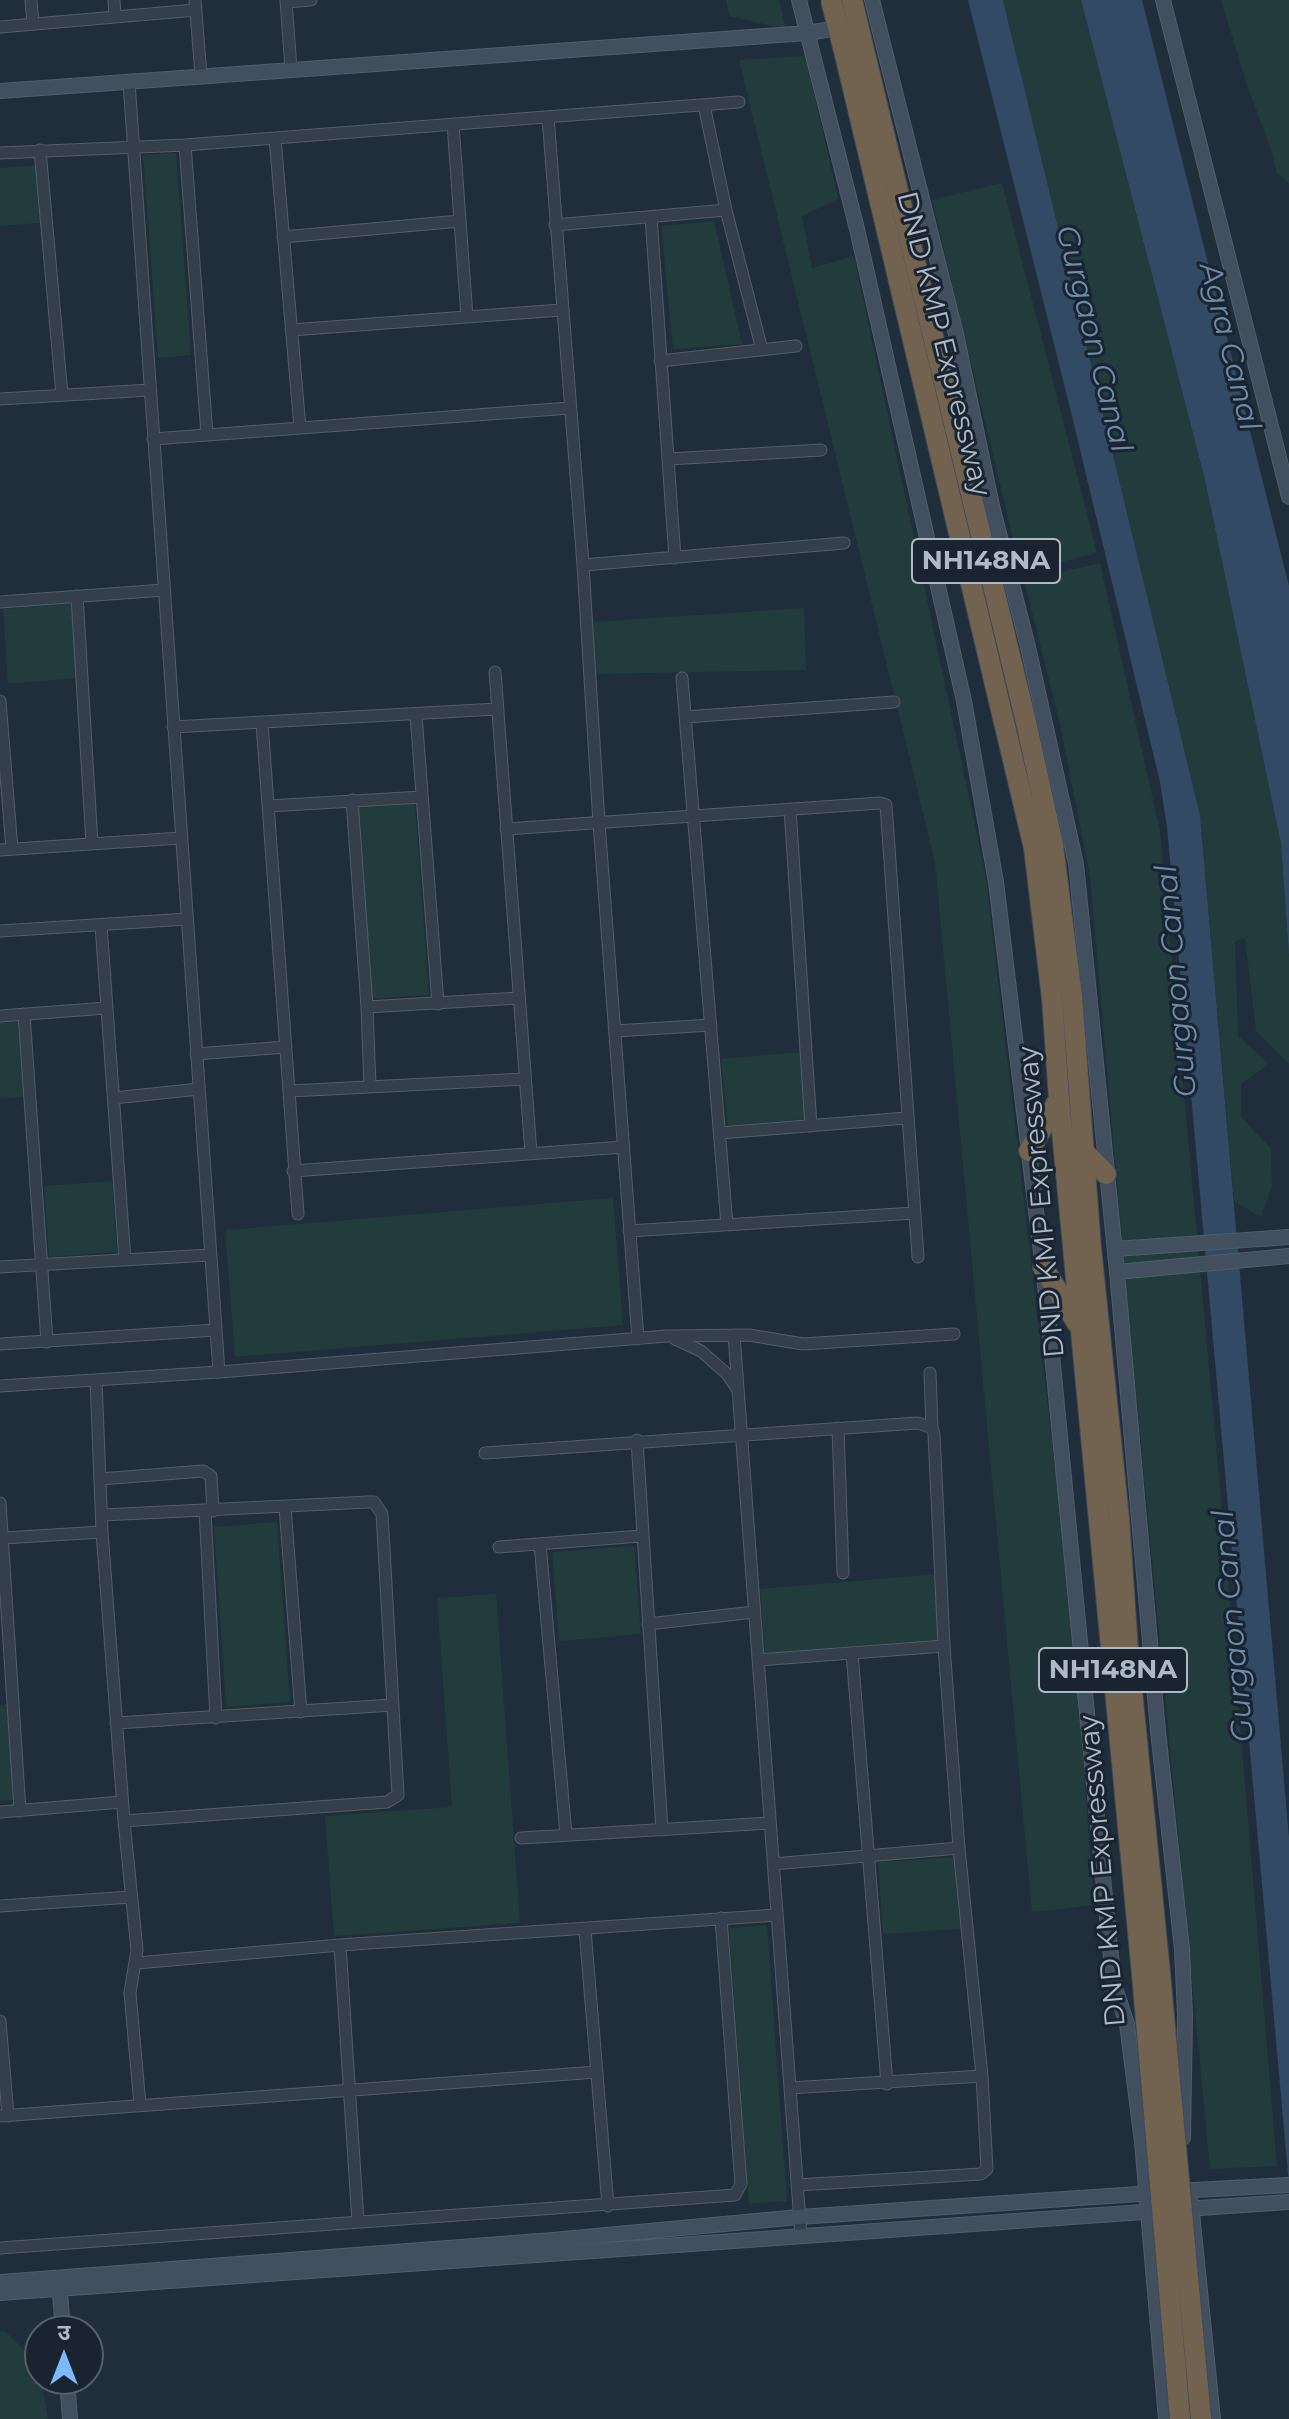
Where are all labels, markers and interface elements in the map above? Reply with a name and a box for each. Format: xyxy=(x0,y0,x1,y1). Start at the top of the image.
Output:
street label: DND KMP Expressway xyxy=(889,188,997,500)
water label: Gurgaon Canal xyxy=(1047,222,1139,456)
water label: Agra Canal xyxy=(1191,259,1267,435)
road number: NH148NA xyxy=(912,539,1060,583)
water label: Gurgaon Canal xyxy=(1149,863,1205,1099)
street label: DND KMP Expressway xyxy=(1012,1045,1072,1359)
water label: Gurgaon Canal xyxy=(1206,1508,1262,1744)
road number: NH148NA xyxy=(1039,1648,1187,1692)
street label: DND KMP Expressway xyxy=(1073,1714,1133,2028)
north arrow xyxy=(24,2315,104,2395)
text: उ xyxy=(58,2319,70,2346)

